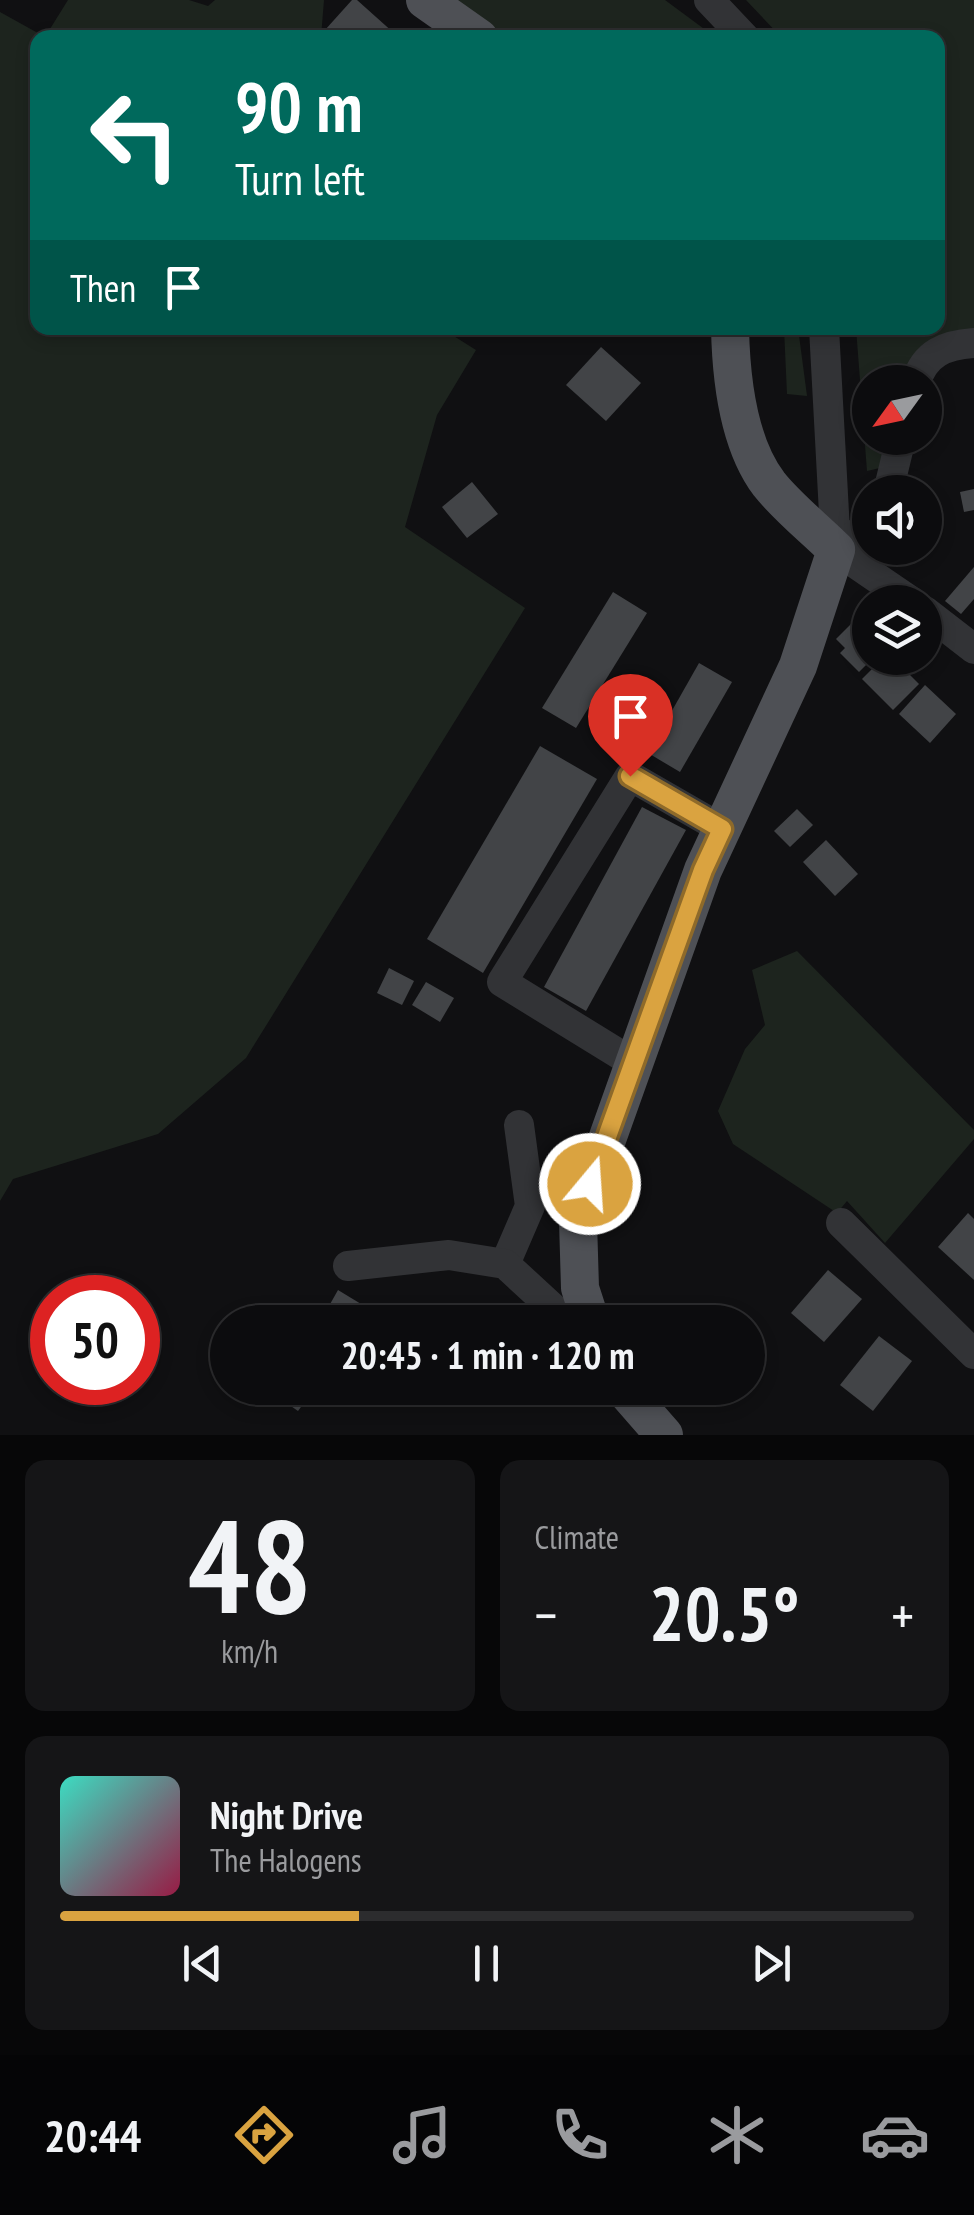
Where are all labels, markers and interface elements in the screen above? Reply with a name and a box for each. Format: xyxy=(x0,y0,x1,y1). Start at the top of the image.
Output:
text: 90 m xyxy=(235,61,363,151)
icon: left xyxy=(70,70,200,200)
text: Turn left xyxy=(235,149,365,207)
icon: arrive xyxy=(156,260,211,315)
text: Then xyxy=(70,263,136,312)
north arrow xyxy=(852,365,942,455)
map controls xyxy=(852,365,942,675)
button: sound xyxy=(852,475,942,565)
button: layers xyxy=(852,585,942,675)
pin xyxy=(588,674,673,777)
icon: arrive xyxy=(603,689,658,744)
position arrow xyxy=(538,1132,642,1236)
speed limit sign: 50 xyxy=(30,1275,160,1405)
text: 20:45 · 1 min · 120 m xyxy=(341,1330,634,1379)
text: 48 xyxy=(188,1481,312,1649)
text: Climate xyxy=(535,1516,619,1558)
text: 20.5° xyxy=(649,1565,800,1662)
text: − xyxy=(535,1579,557,1650)
text: + xyxy=(891,1579,914,1650)
text: km/h xyxy=(221,1630,278,1672)
text: Night Drive xyxy=(210,1790,363,1839)
text: The Halogens xyxy=(210,1839,362,1881)
icon: previous xyxy=(175,1936,230,1991)
icon: pause xyxy=(459,1936,514,1991)
icon: next xyxy=(744,1936,799,1991)
icon: directions xyxy=(229,2100,299,2170)
icon: music xyxy=(387,2100,457,2170)
icon: phone xyxy=(545,2100,615,2170)
icon: climate xyxy=(702,2100,772,2170)
icon: car xyxy=(860,2100,930,2170)
text: 20:44 xyxy=(44,2106,141,2164)

